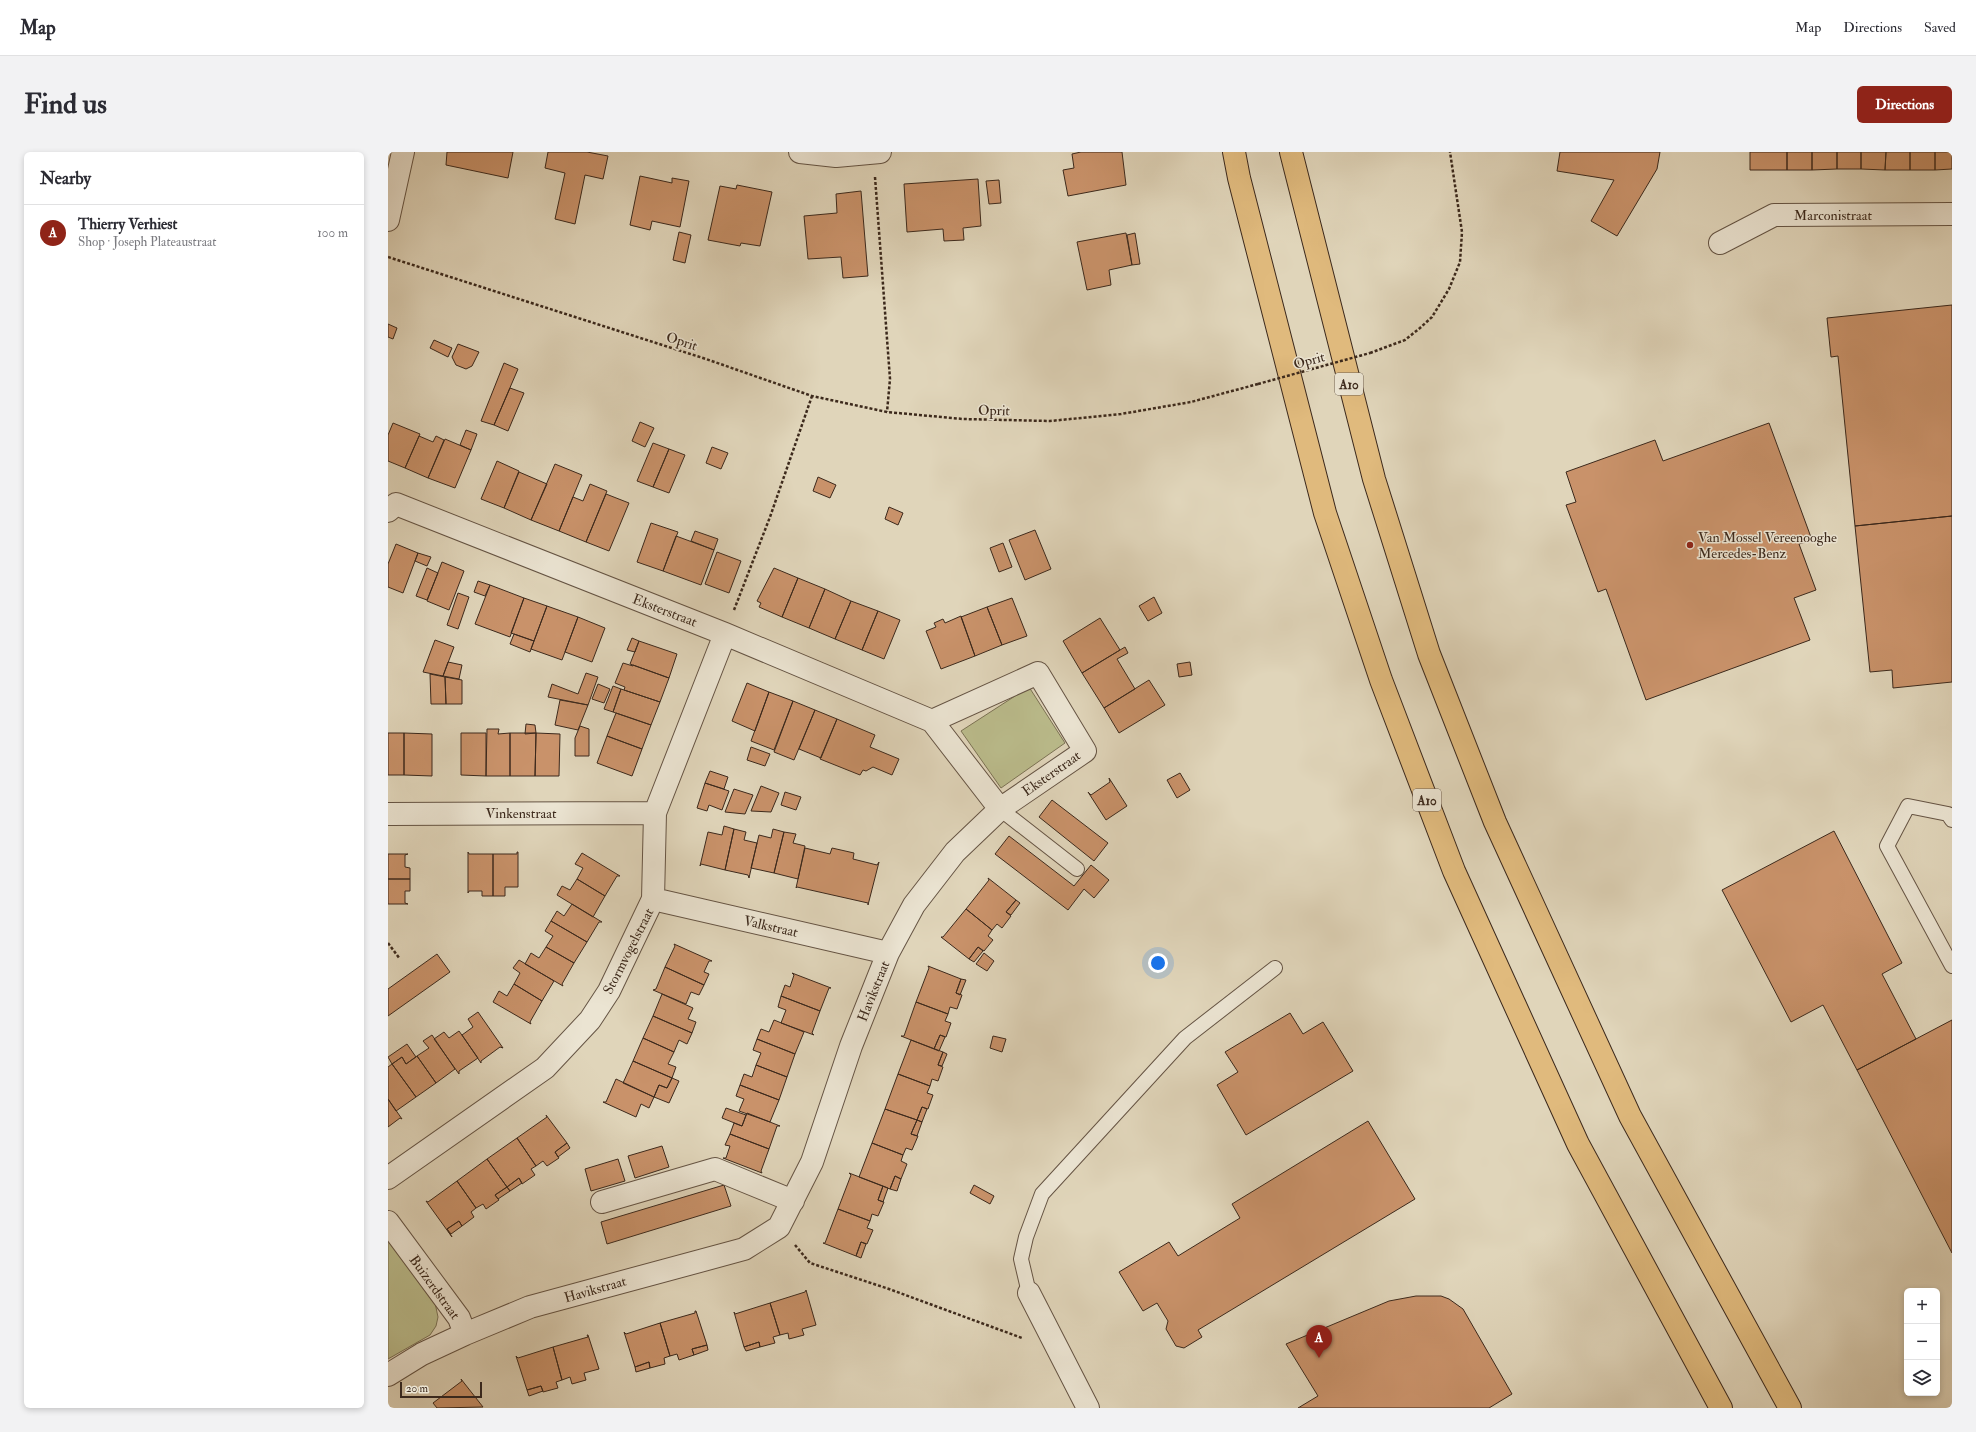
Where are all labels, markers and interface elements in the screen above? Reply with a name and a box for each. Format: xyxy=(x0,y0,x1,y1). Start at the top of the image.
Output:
text: Map xyxy=(20,16,56,40)
text: Map xyxy=(1795,19,1821,36)
text: Directions xyxy=(1843,19,1902,36)
text: Saved xyxy=(1924,19,1956,36)
button: Directions xyxy=(1857,86,1952,123)
text: Find us xyxy=(24,87,107,122)
text: Nearby xyxy=(40,168,91,189)
street label: Marconistraat xyxy=(1794,207,1873,224)
text: Thierry Verhiest xyxy=(78,215,177,234)
text: A xyxy=(49,225,57,241)
text: 100 m xyxy=(317,225,348,241)
text: Shop · Joseph Plateaustraat xyxy=(78,234,217,250)
street label: Oprit xyxy=(664,328,700,356)
street label: Oprit xyxy=(1292,348,1327,374)
road number: A10 xyxy=(1335,373,1363,395)
street label: Oprit xyxy=(978,402,1010,420)
place label: Van Mossel Vereenooghe Mercedes-Benz xyxy=(1698,529,1837,562)
marker: Van Mossel Vereenooghe Mercedes-Benz xyxy=(1685,540,1695,550)
street label: Eksterstraat xyxy=(630,590,700,631)
street label: Eksterstraat xyxy=(1019,747,1084,800)
road number: A10 xyxy=(1413,789,1441,811)
street label: Vinkenstraat xyxy=(486,805,557,822)
street label: Stormvogelstraat xyxy=(599,905,658,997)
street label: Valkstraat xyxy=(742,912,800,941)
your location xyxy=(1148,953,1168,973)
street label: Havikstraat xyxy=(854,958,893,1024)
street label: Buizerdstraat xyxy=(406,1252,464,1323)
street label: Havikstraat xyxy=(562,1272,629,1306)
map controls xyxy=(1904,1288,1940,1396)
button: + xyxy=(1904,1288,1940,1324)
button: − xyxy=(1904,1324,1940,1360)
pin: A xyxy=(1306,1325,1332,1358)
button: layers xyxy=(1904,1360,1940,1396)
scale bar xyxy=(400,1380,482,1399)
text: 20 m xyxy=(406,1382,428,1395)

